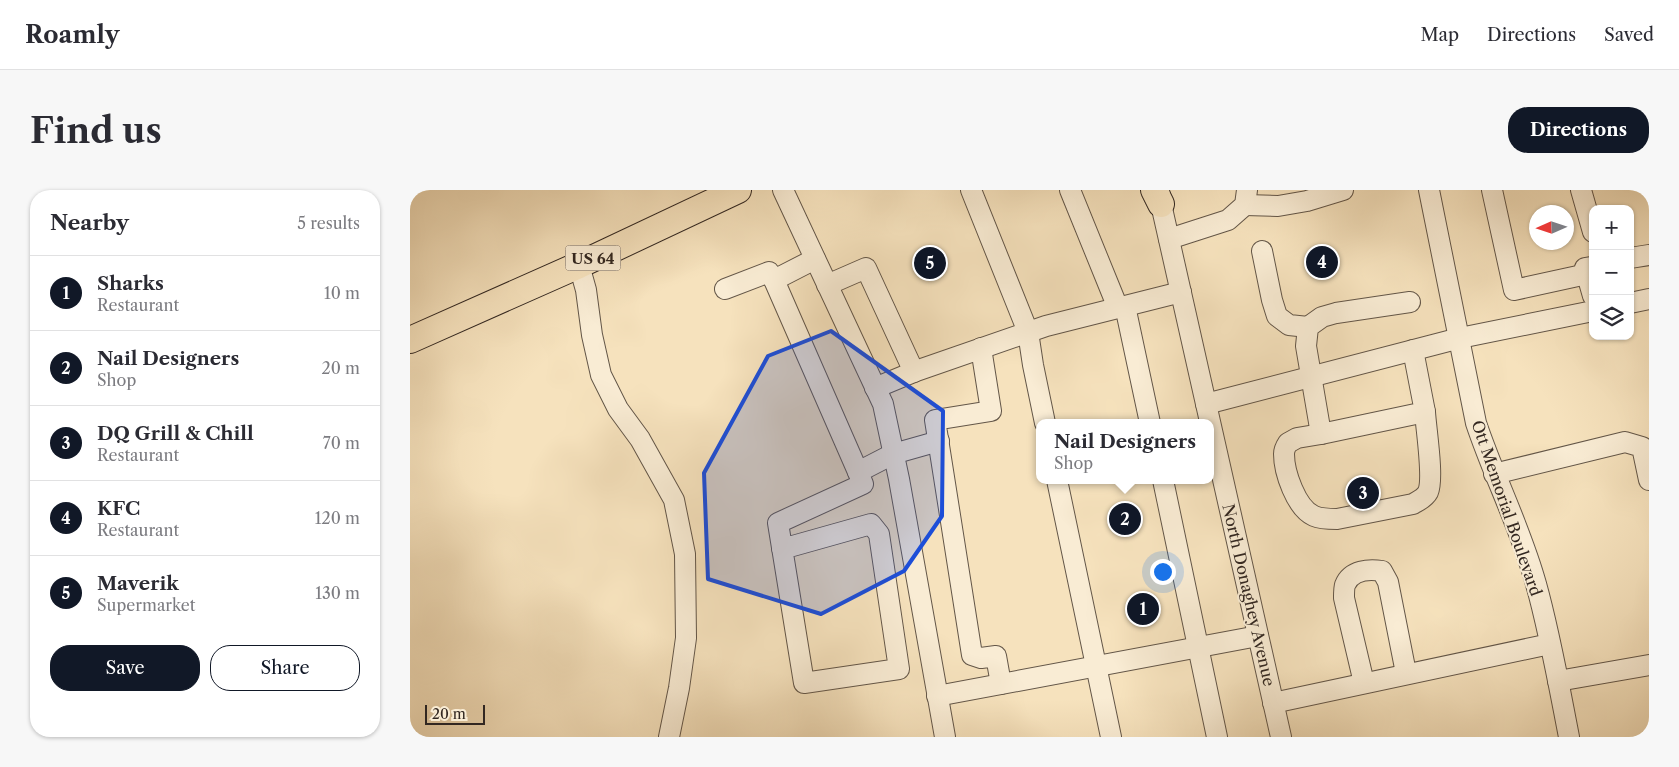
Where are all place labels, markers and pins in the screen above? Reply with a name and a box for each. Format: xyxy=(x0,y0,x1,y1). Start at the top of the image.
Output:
pin: 4 xyxy=(1306,243,1338,281)
pin: 5 xyxy=(914,244,946,282)
pin: 3 xyxy=(1347,474,1379,512)
pin: 2 xyxy=(1109,500,1141,538)
pin: 1 xyxy=(1127,590,1159,628)

